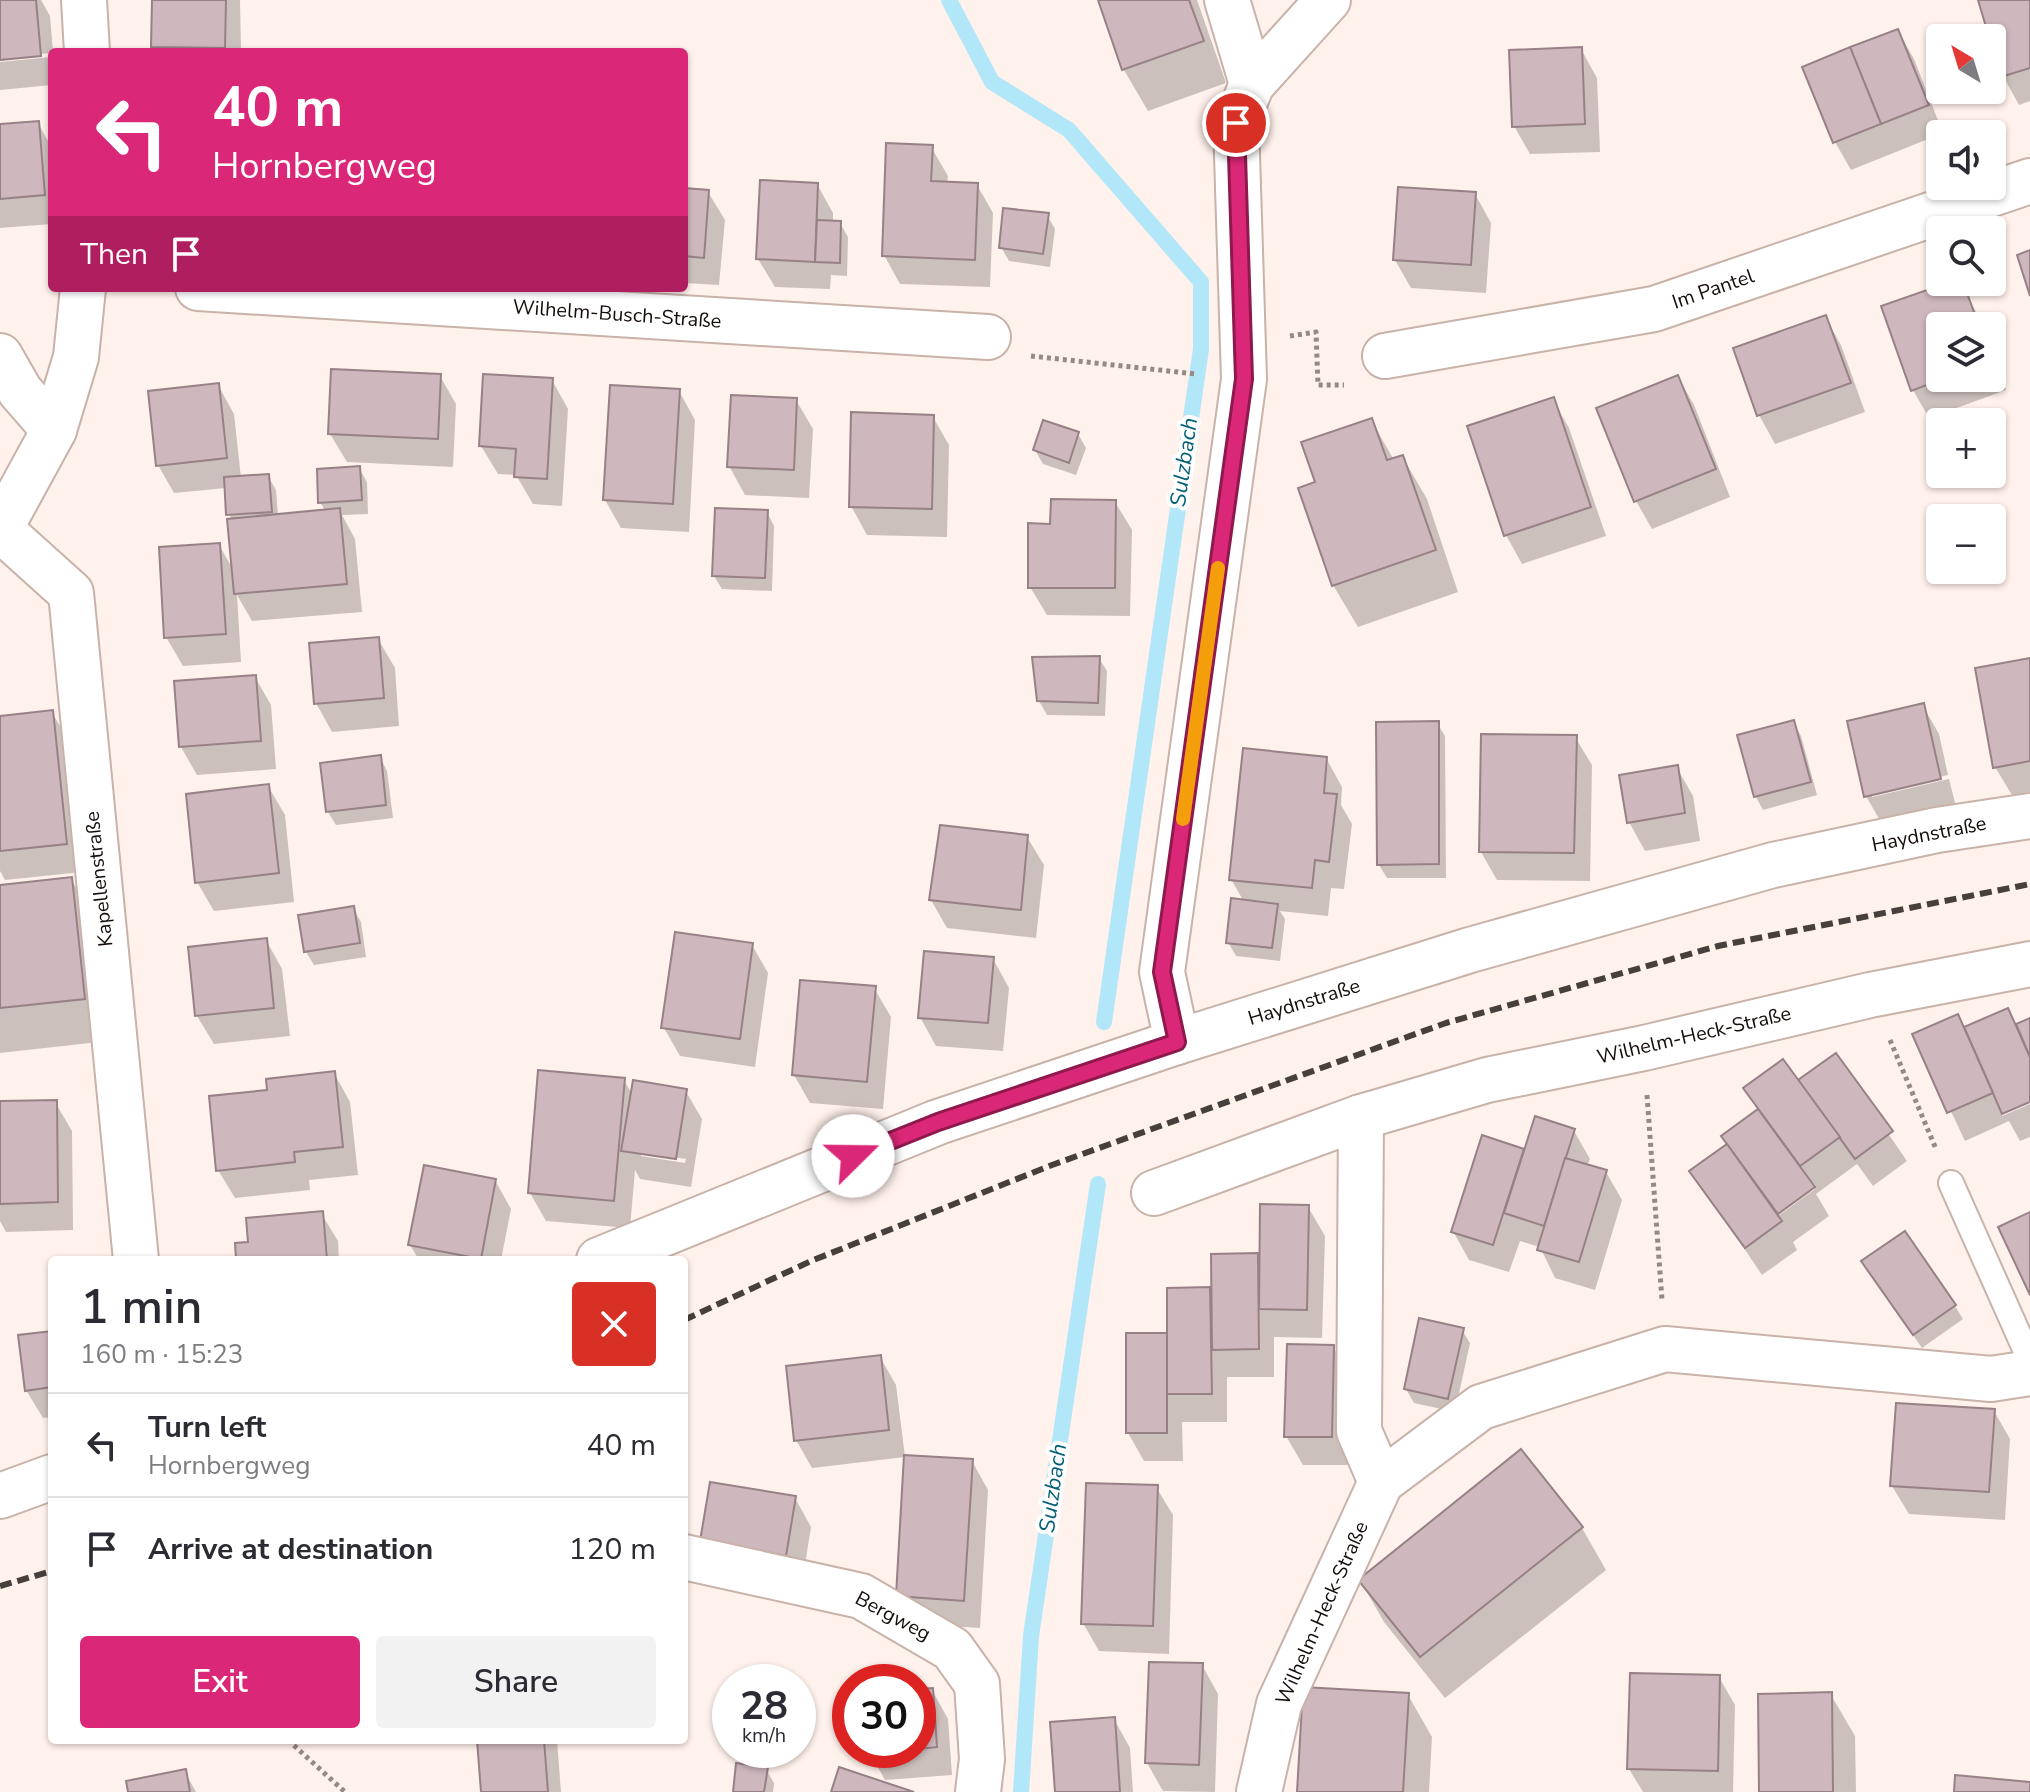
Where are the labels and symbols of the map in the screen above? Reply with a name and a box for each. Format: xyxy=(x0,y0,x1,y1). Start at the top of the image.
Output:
north arrow xyxy=(1926,24,2006,104)
pin xyxy=(1202,89,1270,157)
street label: Im Pantel xyxy=(1668,262,1758,316)
street label: Wilhelm-Busch-Straße xyxy=(512,293,722,335)
water label: Sulzbach xyxy=(1163,415,1205,509)
street label: Kapellenstraße xyxy=(78,810,120,948)
street label: Haydnstraße xyxy=(1869,810,1989,858)
street label: Haydnstraße xyxy=(1245,972,1363,1032)
street label: Wilhelm-Heck-Straße xyxy=(1594,1000,1794,1070)
position arrow xyxy=(811,1114,895,1198)
water label: Sulzbach xyxy=(1032,1441,1074,1535)
street label: Wilhelm-Heck-Straße xyxy=(1269,1517,1375,1709)
street label: Bergweg xyxy=(850,1585,936,1647)
speed limit sign: 30 xyxy=(832,1664,936,1768)

